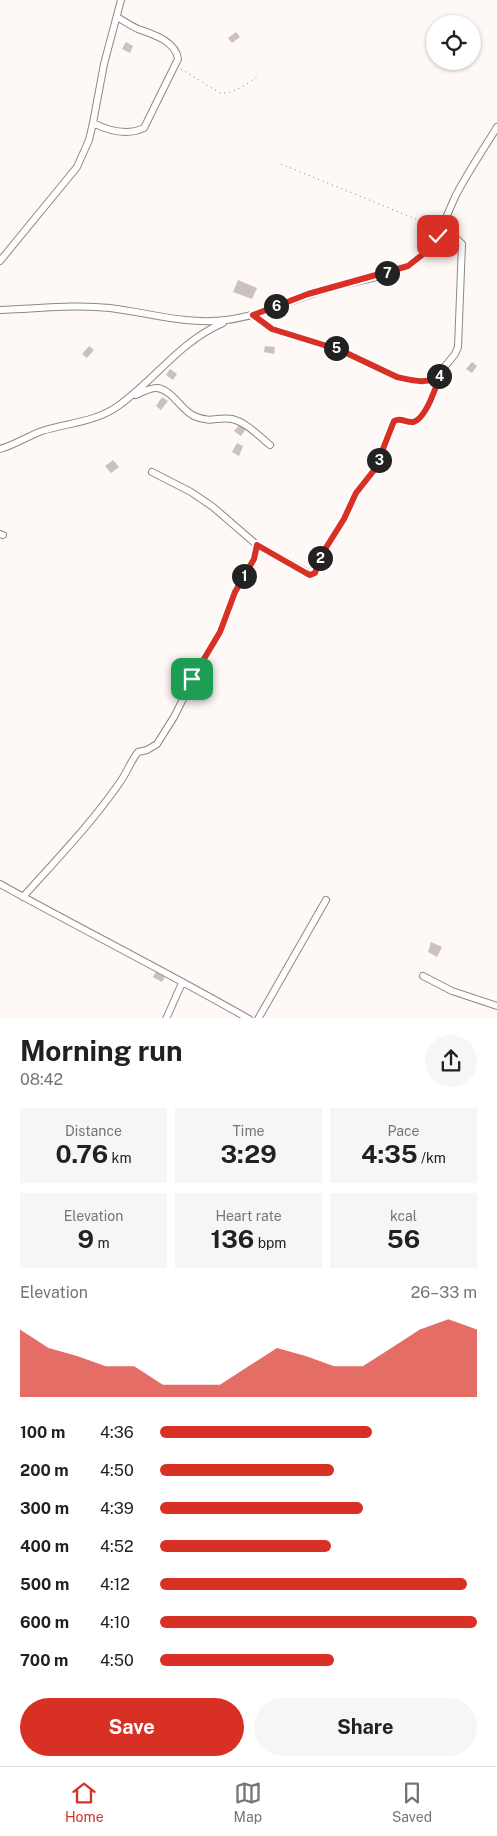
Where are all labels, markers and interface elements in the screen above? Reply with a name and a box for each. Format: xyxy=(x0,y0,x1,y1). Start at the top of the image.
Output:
map controls xyxy=(426,15,481,70)
button: locate xyxy=(426,15,481,70)
pin xyxy=(417,215,459,257)
icon: check xyxy=(424,222,452,250)
pin: 7 xyxy=(374,260,400,286)
text: 7 xyxy=(383,265,392,281)
pin: 6 xyxy=(264,294,288,318)
text: 6 xyxy=(272,298,281,314)
pin: 5 xyxy=(324,336,348,360)
text: 5 xyxy=(332,340,341,356)
pin: 4 xyxy=(426,364,452,388)
text: 4 xyxy=(435,368,444,384)
pin: 3 xyxy=(366,448,392,472)
text: 3 xyxy=(375,452,384,468)
pin: 2 xyxy=(308,546,332,570)
text: 2 xyxy=(316,550,325,566)
pin: 1 xyxy=(232,564,256,588)
text: 1 xyxy=(242,568,248,584)
pin xyxy=(171,658,213,700)
icon: arrive xyxy=(178,665,206,693)
text: Morning run xyxy=(20,1034,183,1067)
button: share xyxy=(425,1035,477,1087)
text: 08:42 xyxy=(20,1070,63,1089)
text: Distance xyxy=(65,1123,122,1139)
text: Time xyxy=(233,1123,264,1139)
text: Pace xyxy=(387,1123,420,1139)
text: 0.76 xyxy=(55,1139,108,1169)
text: 3:29 xyxy=(220,1139,277,1169)
text: 4:35 xyxy=(361,1139,418,1169)
text: km xyxy=(108,1150,132,1166)
text: /km xyxy=(418,1150,446,1166)
text: Elevation xyxy=(64,1208,123,1224)
text: Heart rate xyxy=(215,1208,282,1224)
text: kcal xyxy=(390,1208,417,1224)
text: 9 xyxy=(78,1224,94,1254)
text: 136 xyxy=(211,1224,254,1254)
text: 56 xyxy=(387,1224,420,1254)
text: m xyxy=(94,1235,110,1251)
text: bpm xyxy=(254,1235,286,1251)
text: Elevation xyxy=(20,1283,88,1302)
text: 26–33 m xyxy=(411,1283,477,1302)
text: 100 m xyxy=(20,1423,65,1442)
text: 4:36 xyxy=(100,1423,134,1442)
text: 200 m xyxy=(20,1461,69,1480)
text: 4:50 xyxy=(100,1461,134,1480)
text: 300 m xyxy=(20,1499,69,1518)
text: 4:39 xyxy=(100,1499,134,1518)
text: 400 m xyxy=(20,1537,69,1556)
text: 4:52 xyxy=(100,1537,133,1556)
text: 500 m xyxy=(20,1575,69,1594)
text: 4:12 xyxy=(100,1575,130,1594)
text: 600 m xyxy=(20,1613,69,1632)
text: 4:10 xyxy=(100,1613,130,1632)
text: 700 m xyxy=(20,1651,68,1670)
text: 4:50 xyxy=(100,1651,134,1670)
button: Save xyxy=(20,1698,244,1756)
button: Share xyxy=(254,1698,477,1756)
tab: Home xyxy=(65,1779,104,1825)
tab: Map xyxy=(234,1779,262,1825)
tab: Saved xyxy=(392,1779,432,1825)

